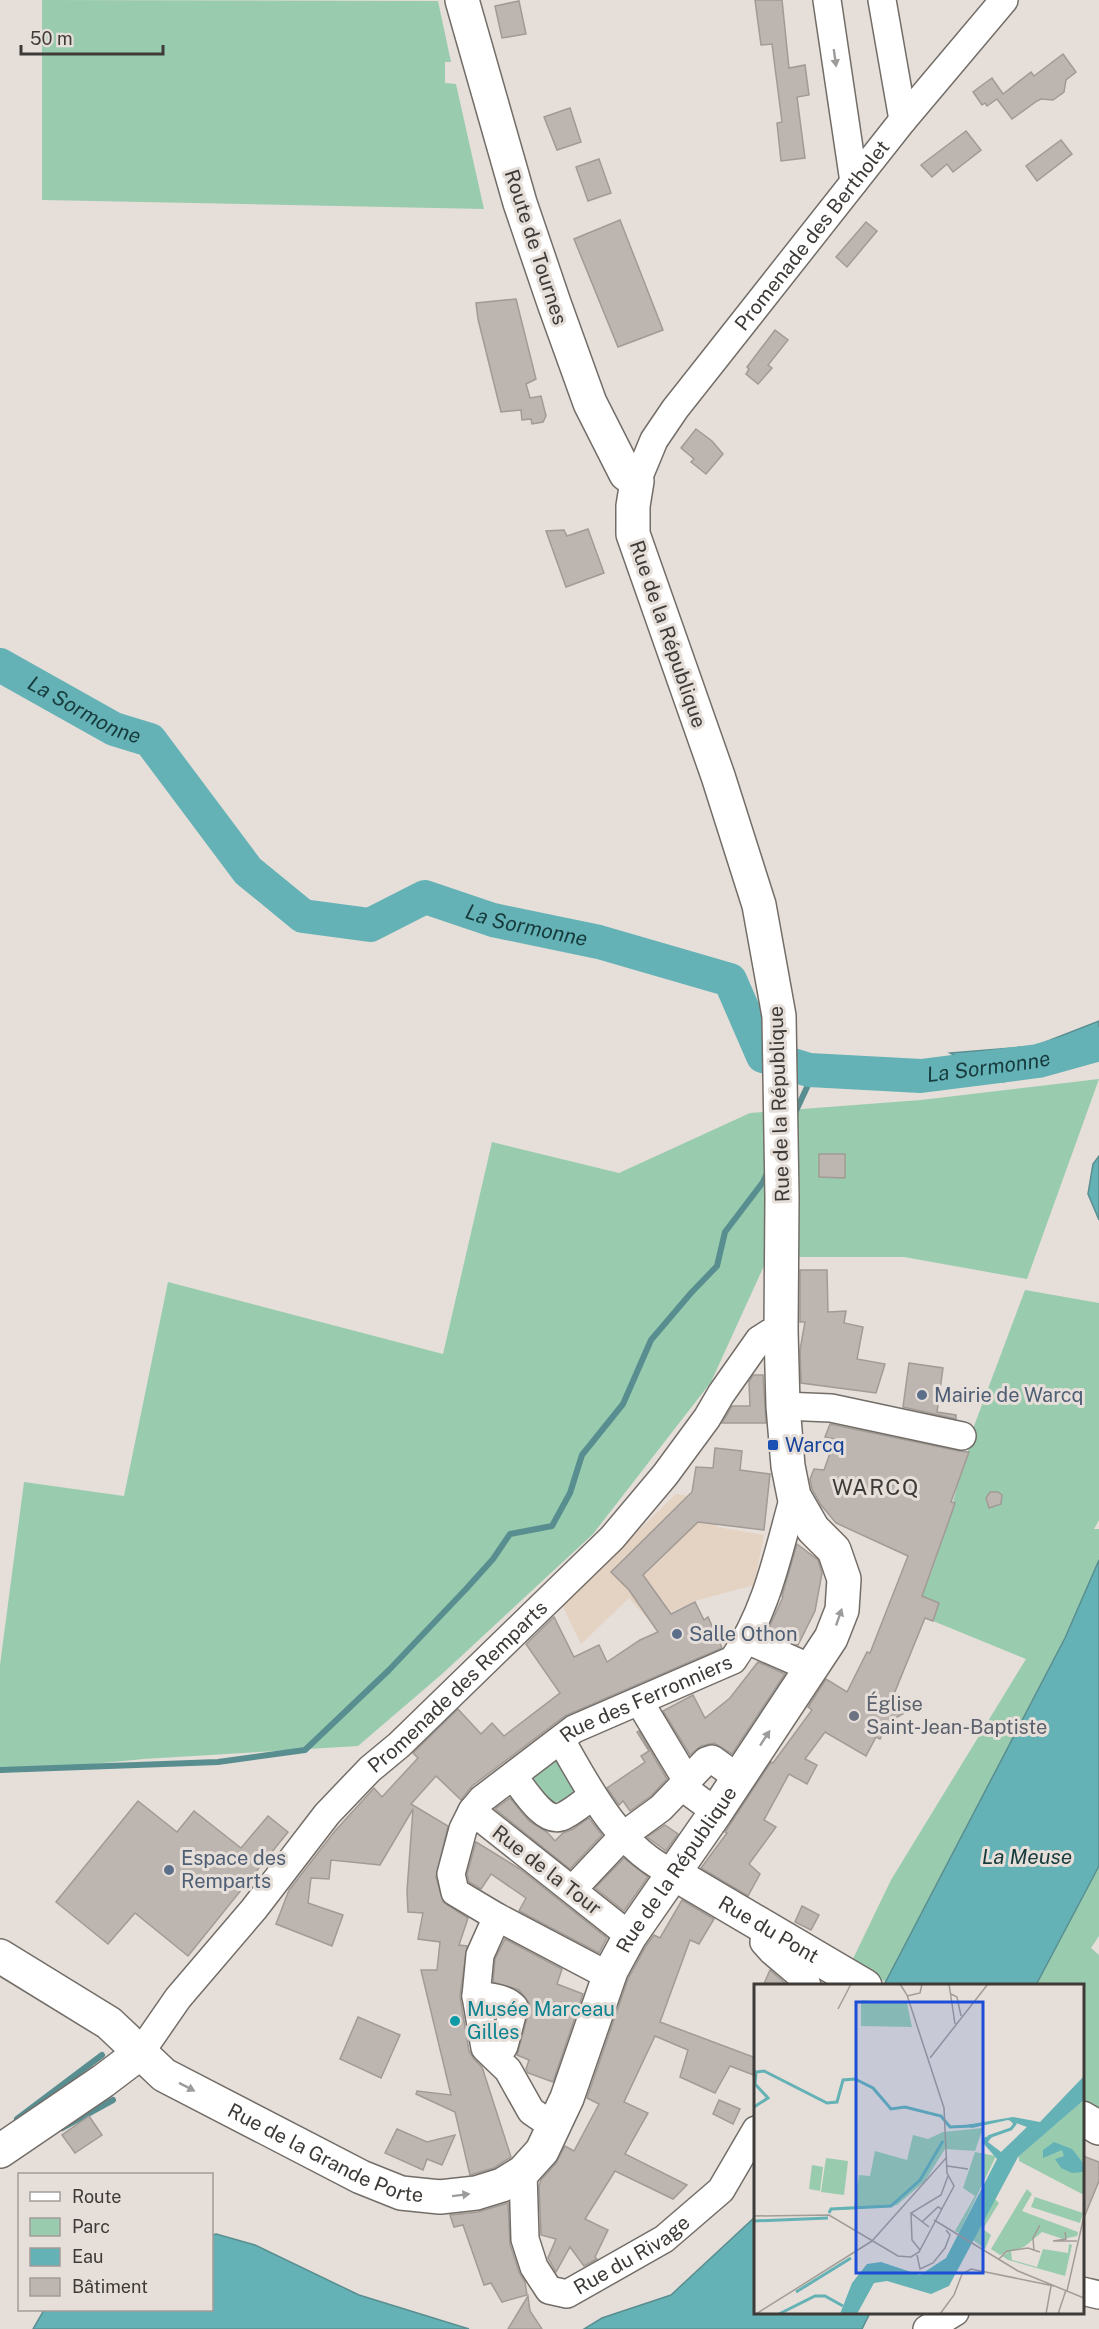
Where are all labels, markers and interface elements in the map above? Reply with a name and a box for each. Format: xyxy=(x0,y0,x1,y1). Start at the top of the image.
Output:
scale bar xyxy=(21,18,164,56)
text: 50 m xyxy=(30,28,73,49)
one-way arrow xyxy=(831,48,840,67)
street label: Promenade des Bertholet xyxy=(729,135,895,335)
street label: Route de Tournes xyxy=(500,166,572,328)
street label: Rue de la République xyxy=(625,537,711,731)
water label: La Sormonne xyxy=(24,670,144,749)
water label: La Sormonne xyxy=(462,899,590,951)
street label: Rue de la République xyxy=(764,1005,794,1203)
water label: La Sormonne xyxy=(925,1045,1053,1087)
place label: Mairie de Warcq xyxy=(934,1383,1084,1407)
marker: Mairie de Warcq xyxy=(915,1388,929,1402)
place label: Warcq xyxy=(785,1433,845,1457)
marker: Warcq xyxy=(766,1438,780,1452)
district label: WARCQ xyxy=(832,1474,920,1500)
street label: Promenade des Remparts xyxy=(363,1596,552,1778)
one-way arrow xyxy=(834,1608,844,1626)
place label: Salle Othon xyxy=(689,1622,797,1646)
marker: Salle Othon xyxy=(670,1627,684,1641)
street label: Rue des Ferronniers xyxy=(555,1650,736,1747)
place label: Église Saint-Jean-Baptiste xyxy=(866,1691,1047,1739)
marker: Église Saint-Jean-Baptiste xyxy=(847,1709,861,1723)
one-way arrow xyxy=(759,1730,770,1746)
street label: Rue de la République xyxy=(611,1782,742,1957)
street label: Rue de la Tour xyxy=(488,1820,607,1920)
water label: La Meuse xyxy=(982,1844,1072,1869)
place label: Espace des Remparts xyxy=(181,1846,286,1893)
marker: Espace des Remparts xyxy=(162,1863,176,1877)
street label: Rue du Pont xyxy=(714,1891,823,1968)
inset map xyxy=(754,1984,1084,2314)
place label: Musée Marceau Gilles xyxy=(467,1997,615,2044)
marker: Musée Marceau Gilles xyxy=(448,2014,462,2028)
one-way arrow xyxy=(178,2082,195,2092)
street label: Rue de la Grande Porte xyxy=(224,2098,424,2207)
legend xyxy=(18,2173,213,2311)
text: Route xyxy=(72,2186,121,2207)
one-way arrow xyxy=(452,2190,471,2199)
street label: Rue du Rivage xyxy=(569,2210,695,2300)
text: Parc xyxy=(72,2216,110,2237)
text: Eau xyxy=(72,2246,103,2267)
text: Bâtiment xyxy=(72,2276,148,2297)

